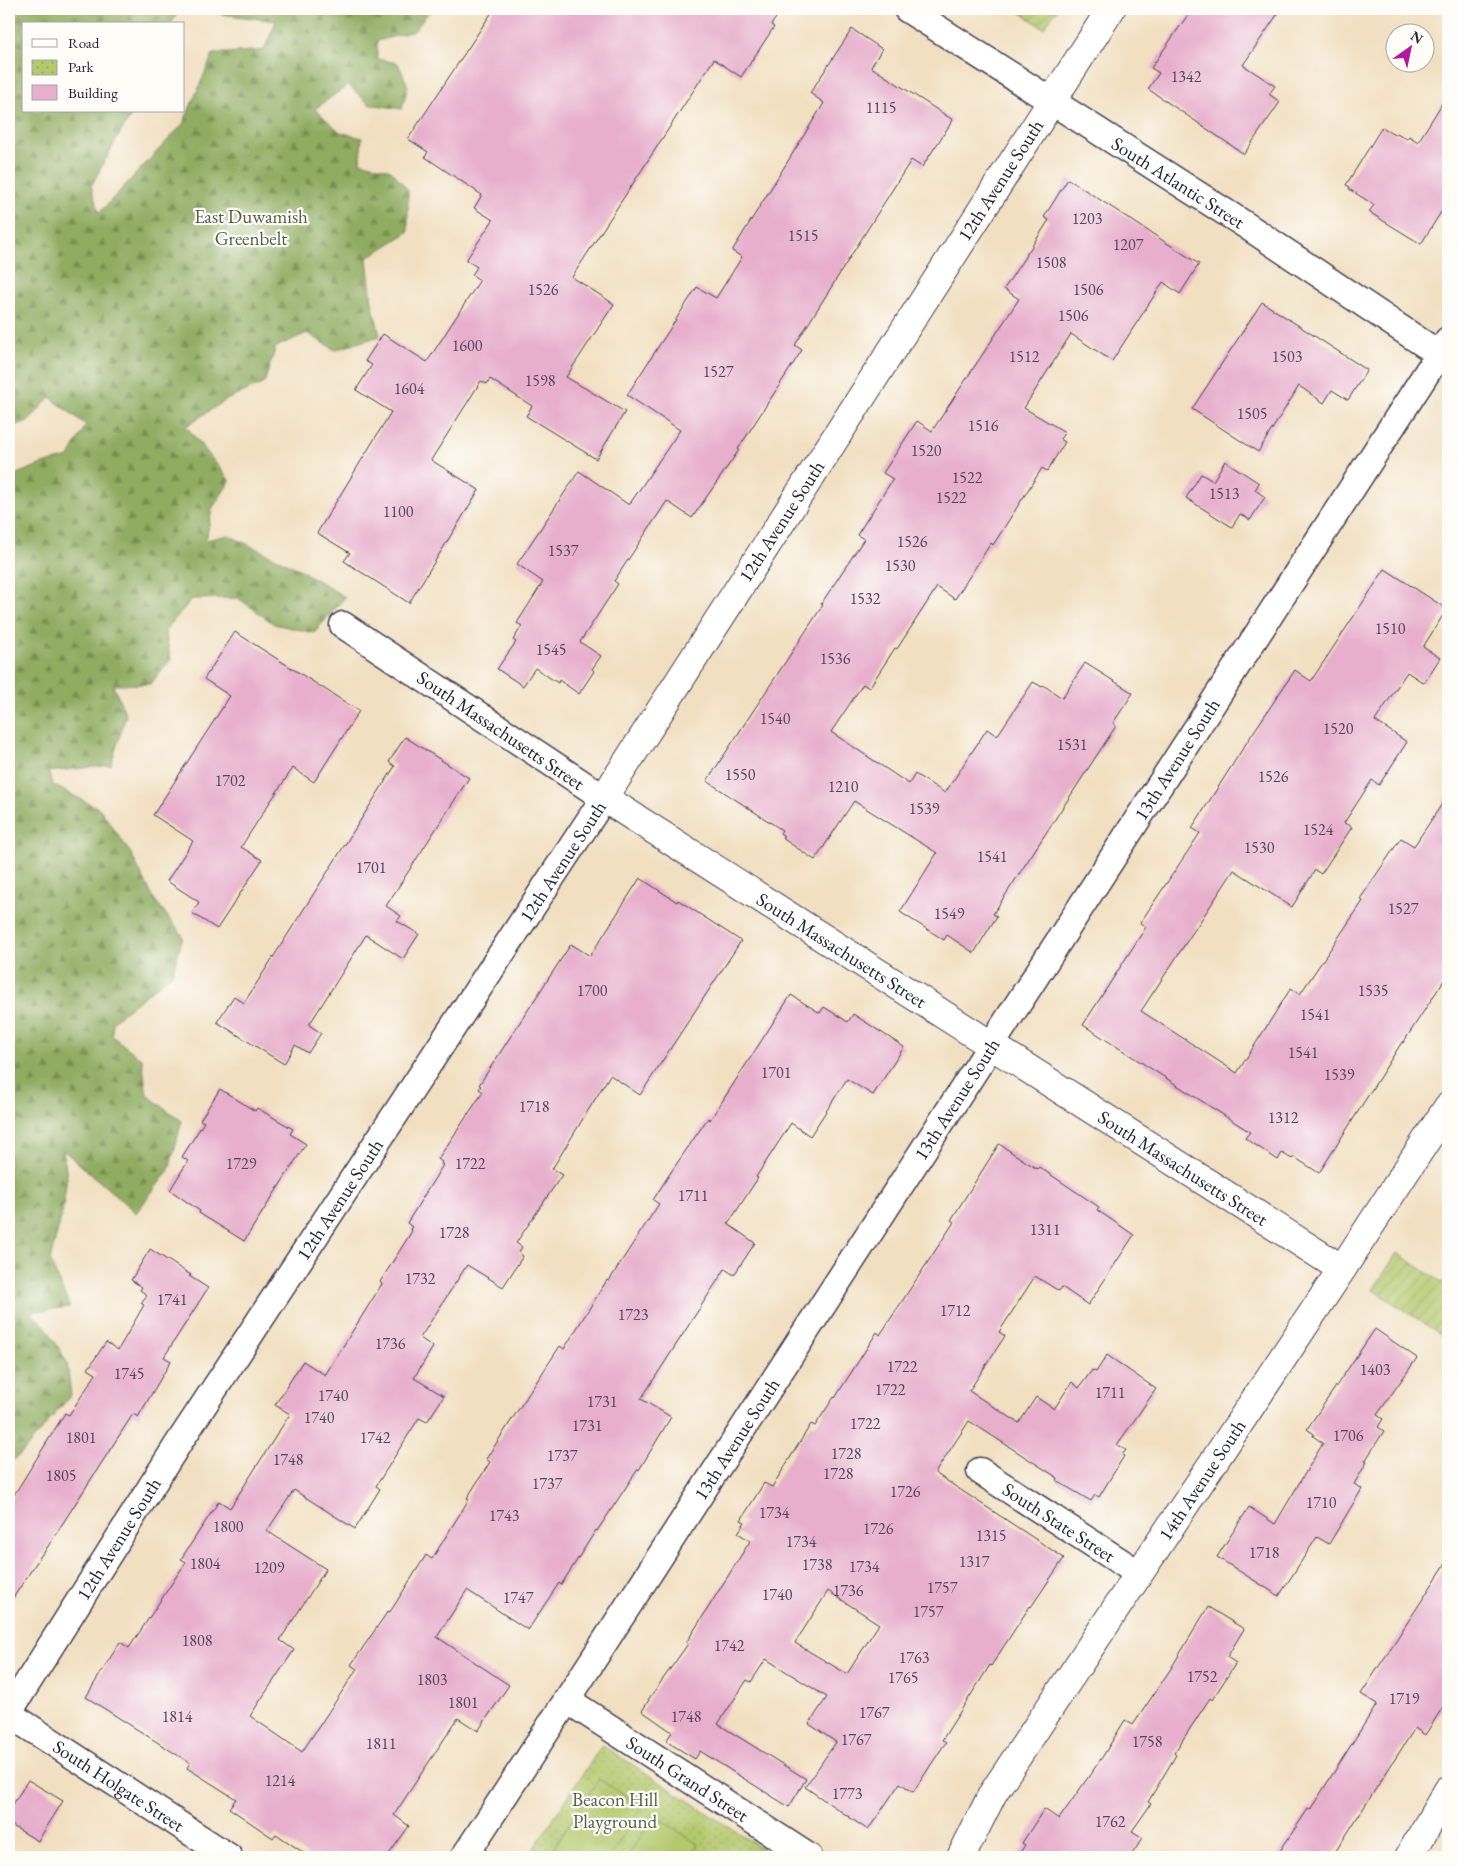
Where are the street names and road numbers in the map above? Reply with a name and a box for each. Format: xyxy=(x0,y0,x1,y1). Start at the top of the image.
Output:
street label: 12th Avenue South xyxy=(952,115,1049,246)
street label: South Atlantic Street xyxy=(1107,131,1249,234)
street label: 12th Avenue South xyxy=(733,456,830,587)
street label: South Massachusetts Street xyxy=(412,665,589,796)
street label: 13th Avenue South xyxy=(1128,693,1226,825)
street label: 12th Avenue South xyxy=(514,796,612,927)
street label: South Massachusetts Street xyxy=(752,887,931,1014)
street label: 13th Avenue South xyxy=(908,1033,1006,1165)
street label: South Massachusetts Street xyxy=(1093,1105,1273,1232)
street label: 12th Avenue South xyxy=(291,1134,389,1265)
street label: 13th Avenue South xyxy=(688,1373,785,1505)
street label: 14th Avenue South xyxy=(1153,1414,1251,1545)
street label: 12th Avenue South xyxy=(71,1473,167,1605)
street label: South State Street xyxy=(998,1477,1120,1568)
street label: South Grand Street xyxy=(622,1730,753,1828)
street label: South Holgate Street xyxy=(48,1734,189,1838)

